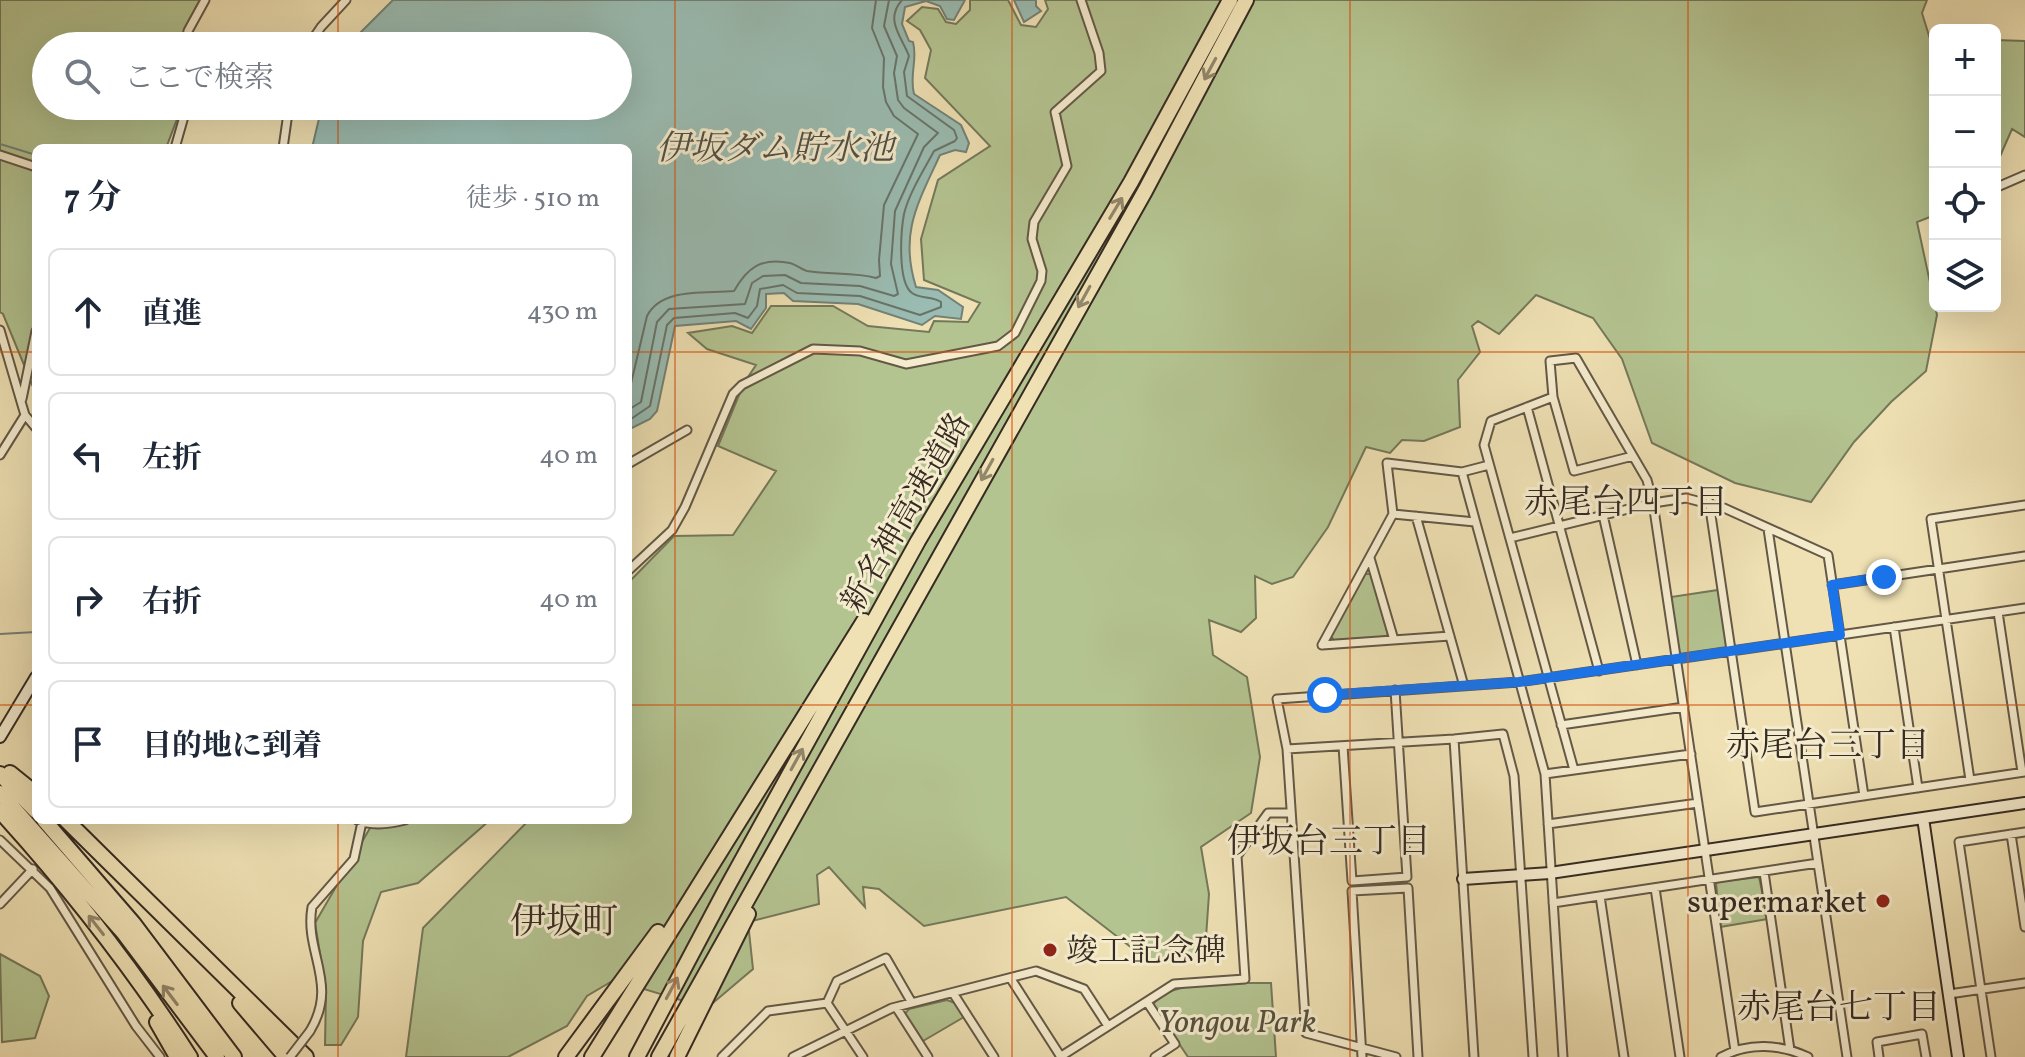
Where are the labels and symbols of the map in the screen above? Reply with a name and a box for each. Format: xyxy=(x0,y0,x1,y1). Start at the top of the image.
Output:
one-way arrow xyxy=(1201,57,1217,81)
water label: 伊坂ダム貯水池 xyxy=(656,127,898,174)
one-way arrow xyxy=(1108,197,1124,220)
one-way arrow xyxy=(1076,285,1092,308)
street label: 新名神高速道路 xyxy=(833,405,983,622)
one-way arrow xyxy=(978,458,994,482)
district label: 赤尾台四丁目 xyxy=(1524,481,1728,528)
route end xyxy=(1866,559,1902,595)
route start xyxy=(1307,677,1343,713)
district label: 赤尾台三丁目 xyxy=(1726,724,1930,771)
one-way arrow xyxy=(790,748,805,772)
district label: 伊坂台三丁目 xyxy=(1227,820,1431,867)
place label: supermarket xyxy=(1687,882,1867,926)
marker: supermarket xyxy=(1874,892,1892,910)
district label: 伊坂町 xyxy=(510,899,618,949)
one-way arrow xyxy=(88,915,105,936)
place label: 竣工記念碑 xyxy=(1066,931,1226,975)
marker: 竣工記念碑 xyxy=(1041,941,1059,959)
one-way arrow xyxy=(665,976,681,1000)
one-way arrow xyxy=(162,984,179,1006)
district label: 赤尾台七丁目 xyxy=(1737,986,1941,1033)
park label: Yongou Park xyxy=(1158,1002,1316,1046)

